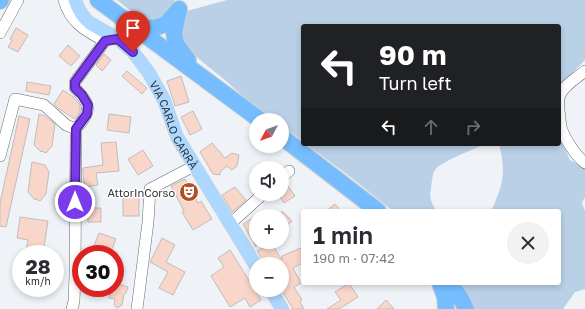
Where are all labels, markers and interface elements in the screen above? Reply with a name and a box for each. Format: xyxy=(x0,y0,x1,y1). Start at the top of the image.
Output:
pin xyxy=(116,11,150,52)
icon: arrive xyxy=(122,17,144,39)
text: 90 m xyxy=(379,38,446,71)
icon: left xyxy=(313,40,365,92)
text: Turn left xyxy=(379,72,452,94)
street label: VIA CARLO CARRÀ xyxy=(148,78,202,172)
north arrow xyxy=(249,113,289,153)
map controls xyxy=(249,113,289,297)
icon: left xyxy=(378,116,400,138)
icon: ahead xyxy=(420,116,442,138)
icon: right xyxy=(462,116,484,138)
button: sound xyxy=(249,161,289,201)
position arrow xyxy=(54,181,96,223)
theatre icon: AttorInCorso xyxy=(178,181,200,203)
place label: AttorInCorso xyxy=(107,186,175,199)
button: + xyxy=(249,209,289,249)
text: 1 min xyxy=(313,220,373,249)
button: close xyxy=(507,222,549,264)
speed limit sign: 30 xyxy=(72,245,124,297)
text: 190 m · 07:42 xyxy=(313,250,395,266)
text: 28 xyxy=(25,254,50,278)
button: − xyxy=(249,257,289,297)
text: km/h xyxy=(25,275,51,287)

